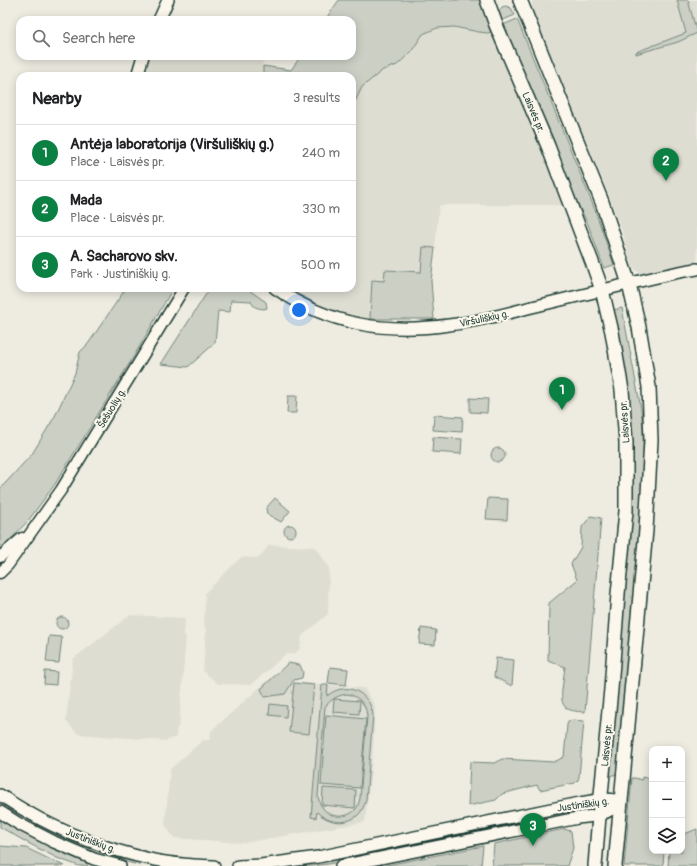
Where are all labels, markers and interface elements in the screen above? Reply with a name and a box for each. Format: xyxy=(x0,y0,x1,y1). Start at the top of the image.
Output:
search box xyxy=(16,16,356,60)
icon: search xyxy=(30,27,52,49)
text: Search here xyxy=(62,29,135,48)
text: Nearby xyxy=(32,88,81,109)
text: 3 results xyxy=(293,90,340,106)
street label: Laisvės pr. xyxy=(519,90,547,134)
text: Antėja laboratorija (Viršuliškių g.) xyxy=(70,135,275,154)
text: 1 xyxy=(42,145,48,161)
text: 240 m xyxy=(302,145,340,161)
pin: 2 xyxy=(653,148,679,181)
text: Place · Laisvės pr. xyxy=(70,154,165,170)
text: Mada xyxy=(70,191,102,210)
text: 2 xyxy=(41,201,49,217)
text: 330 m xyxy=(302,201,340,217)
text: Place · Laisvės pr. xyxy=(70,210,165,226)
text: A. Sacharovo skv. xyxy=(70,247,178,266)
text: 3 xyxy=(41,257,49,273)
text: 500 m xyxy=(301,257,340,273)
text: Park · Justiniškių g. xyxy=(70,266,171,282)
your location xyxy=(289,300,309,320)
street label: Viršuliškių g. xyxy=(459,308,510,330)
pin: 1 xyxy=(549,377,575,410)
street label: Šešuolių g. xyxy=(94,385,128,431)
street label: Laisvės pr. xyxy=(618,400,632,444)
street label: Laisvės pr. xyxy=(599,723,615,767)
map controls xyxy=(649,746,685,854)
button: + xyxy=(649,746,685,782)
button: − xyxy=(649,782,685,818)
street label: Justiniškių g. xyxy=(556,795,610,815)
pin: 3 xyxy=(520,813,546,846)
button: layers xyxy=(649,818,685,854)
street label: Justiniškių g. xyxy=(64,826,117,856)

